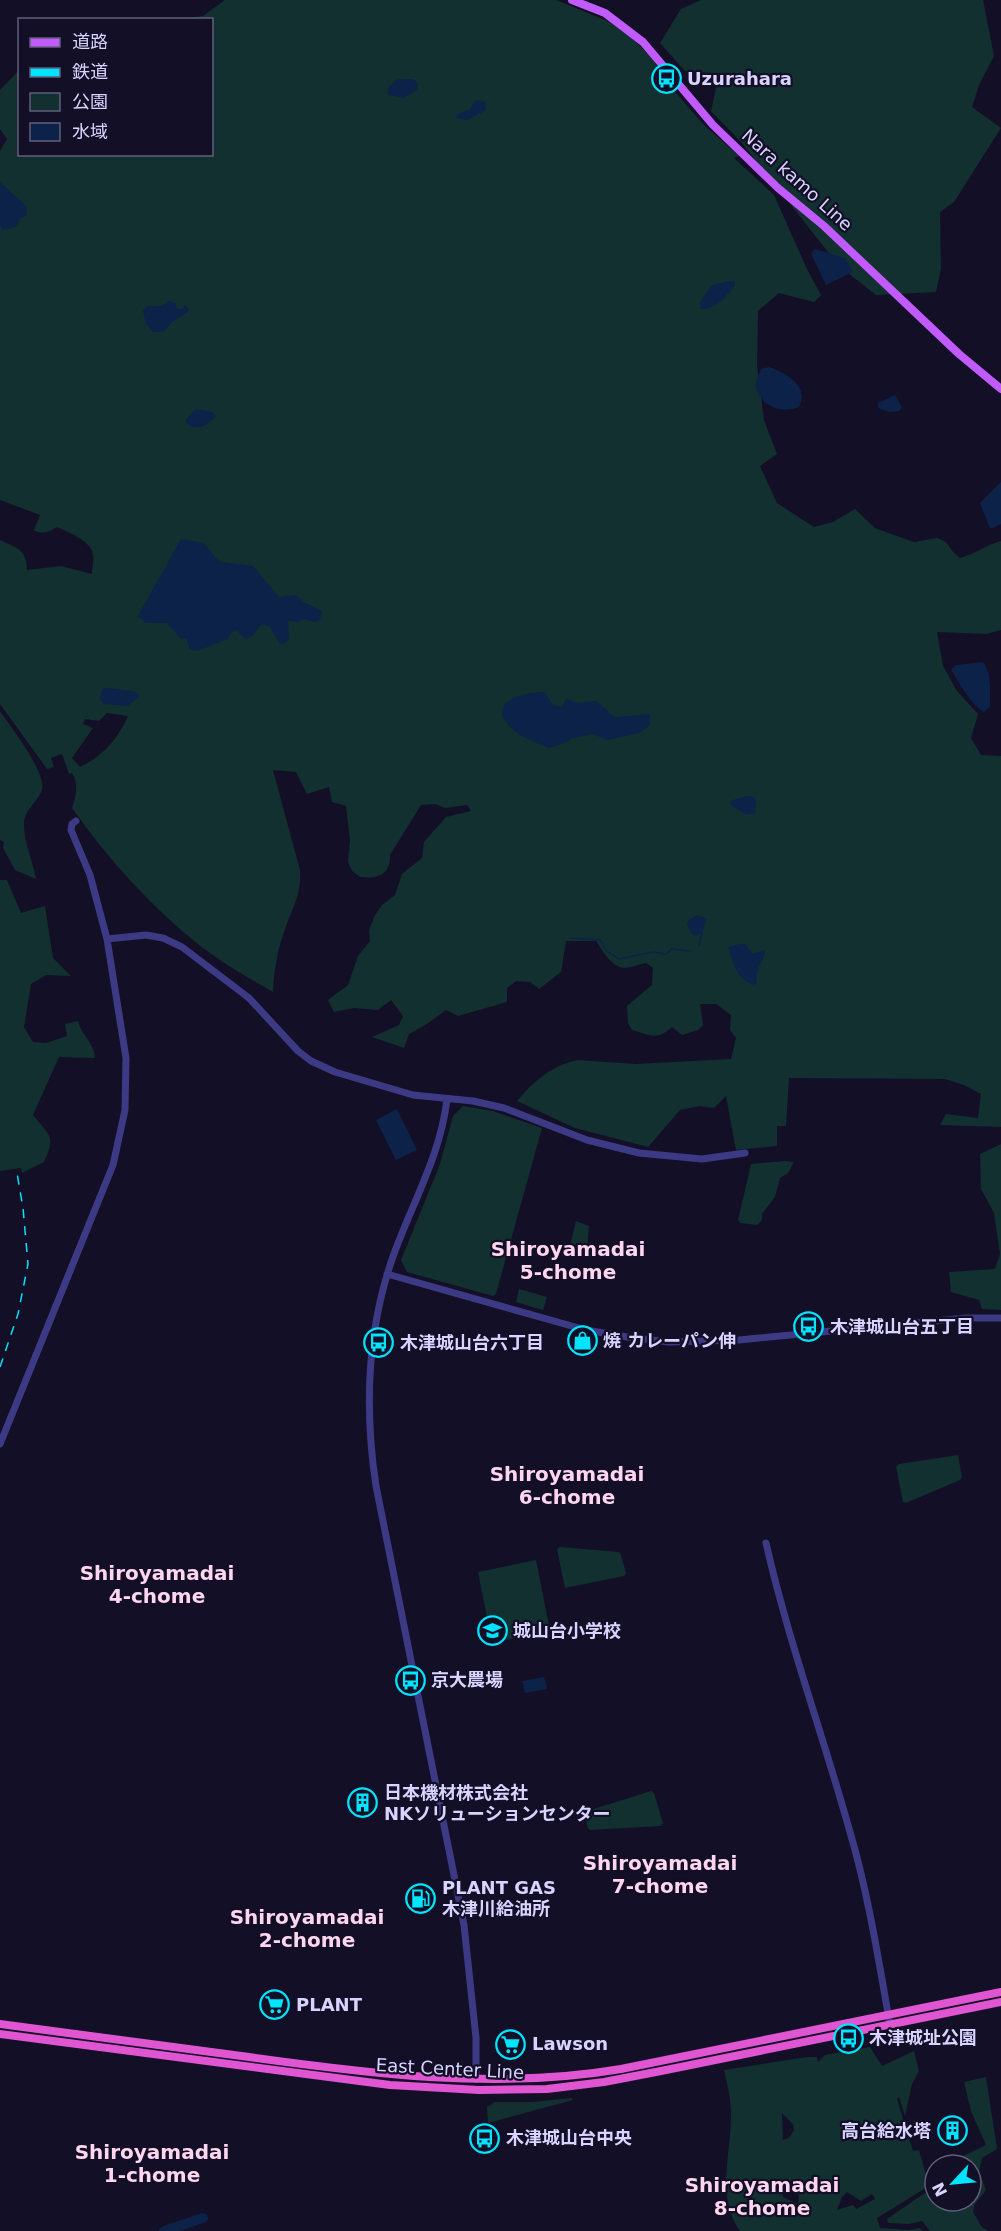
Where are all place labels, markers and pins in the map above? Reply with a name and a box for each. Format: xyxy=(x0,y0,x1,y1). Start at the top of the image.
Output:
bus stop icon: Uzurahara xyxy=(650,63,682,95)
place label: Uzurahara xyxy=(687,68,792,89)
bus stop icon: 木津城山台五丁目 xyxy=(793,1311,825,1343)
place label: 木津城山台五丁目 xyxy=(830,1316,974,1337)
shop icon: 焼 カレーパン伸 xyxy=(566,1325,598,1357)
bus stop icon: 木津城山台六丁目 xyxy=(363,1327,395,1359)
place label: 焼 カレーパン伸 xyxy=(603,1330,736,1351)
place label: 木津城山台六丁目 xyxy=(400,1332,544,1353)
school or university icon: 城山台小学校 xyxy=(476,1615,508,1647)
place label: 城山台小学校 xyxy=(513,1620,621,1641)
bus stop icon: 京大農場 xyxy=(394,1664,426,1696)
place label: 京大農場 xyxy=(431,1669,503,1690)
place label: 日本機材株式会社 NKソリューションセンター xyxy=(384,1782,611,1824)
building icon: 日本機材株式会社 NKソリューションセンター xyxy=(347,1787,379,1819)
place label: PLANT GAS 木津川給油所 xyxy=(442,1877,556,1919)
fuel station icon: PLANT GAS 木津川給油所 xyxy=(405,1882,437,1914)
supermarket icon: PLANT xyxy=(259,1989,291,2021)
place label: PLANT xyxy=(296,1994,363,2015)
bus stop icon: 木津城址公園 xyxy=(832,2022,864,2054)
place label: 木津城址公園 xyxy=(869,2027,977,2048)
supermarket icon: Lawson xyxy=(495,2028,527,2060)
place label: Lawson xyxy=(532,2033,608,2054)
building icon: 高台給水塔 xyxy=(936,2115,968,2147)
place label: 高台給水塔 xyxy=(841,2120,931,2141)
bus stop icon: 木津城山台中央 xyxy=(469,2122,501,2154)
place label: 木津城山台中央 xyxy=(506,2127,632,2148)

